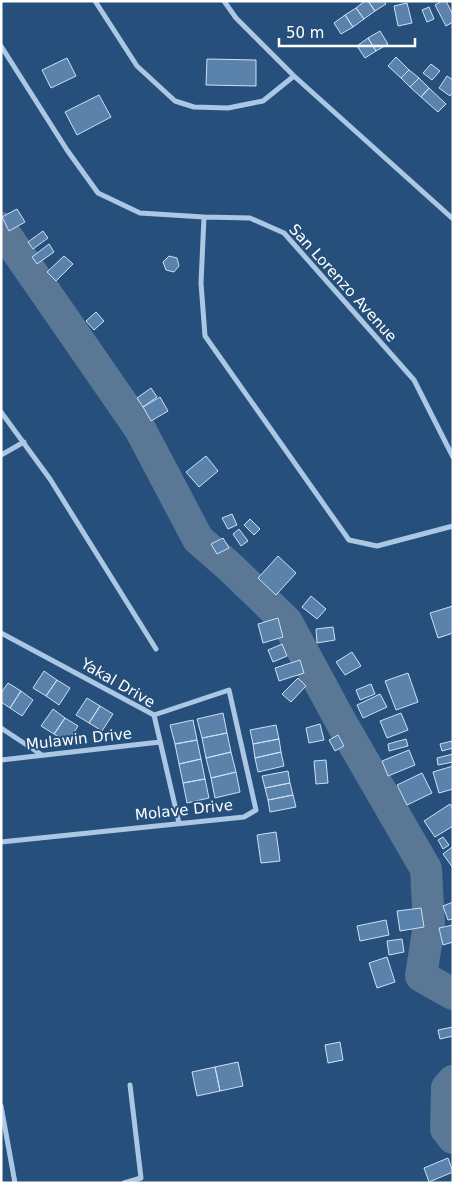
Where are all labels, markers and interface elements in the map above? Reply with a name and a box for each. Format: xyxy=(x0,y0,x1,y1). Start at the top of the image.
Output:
scale bar xyxy=(279,15,415,47)
text: 50 m xyxy=(286,24,324,42)
street label: San Lorenzo Avenue xyxy=(285,220,401,346)
street label: Yakal Drive xyxy=(77,654,158,712)
street label: Mulawin Drive xyxy=(25,724,133,754)
street label: Molave Drive xyxy=(134,796,234,824)

